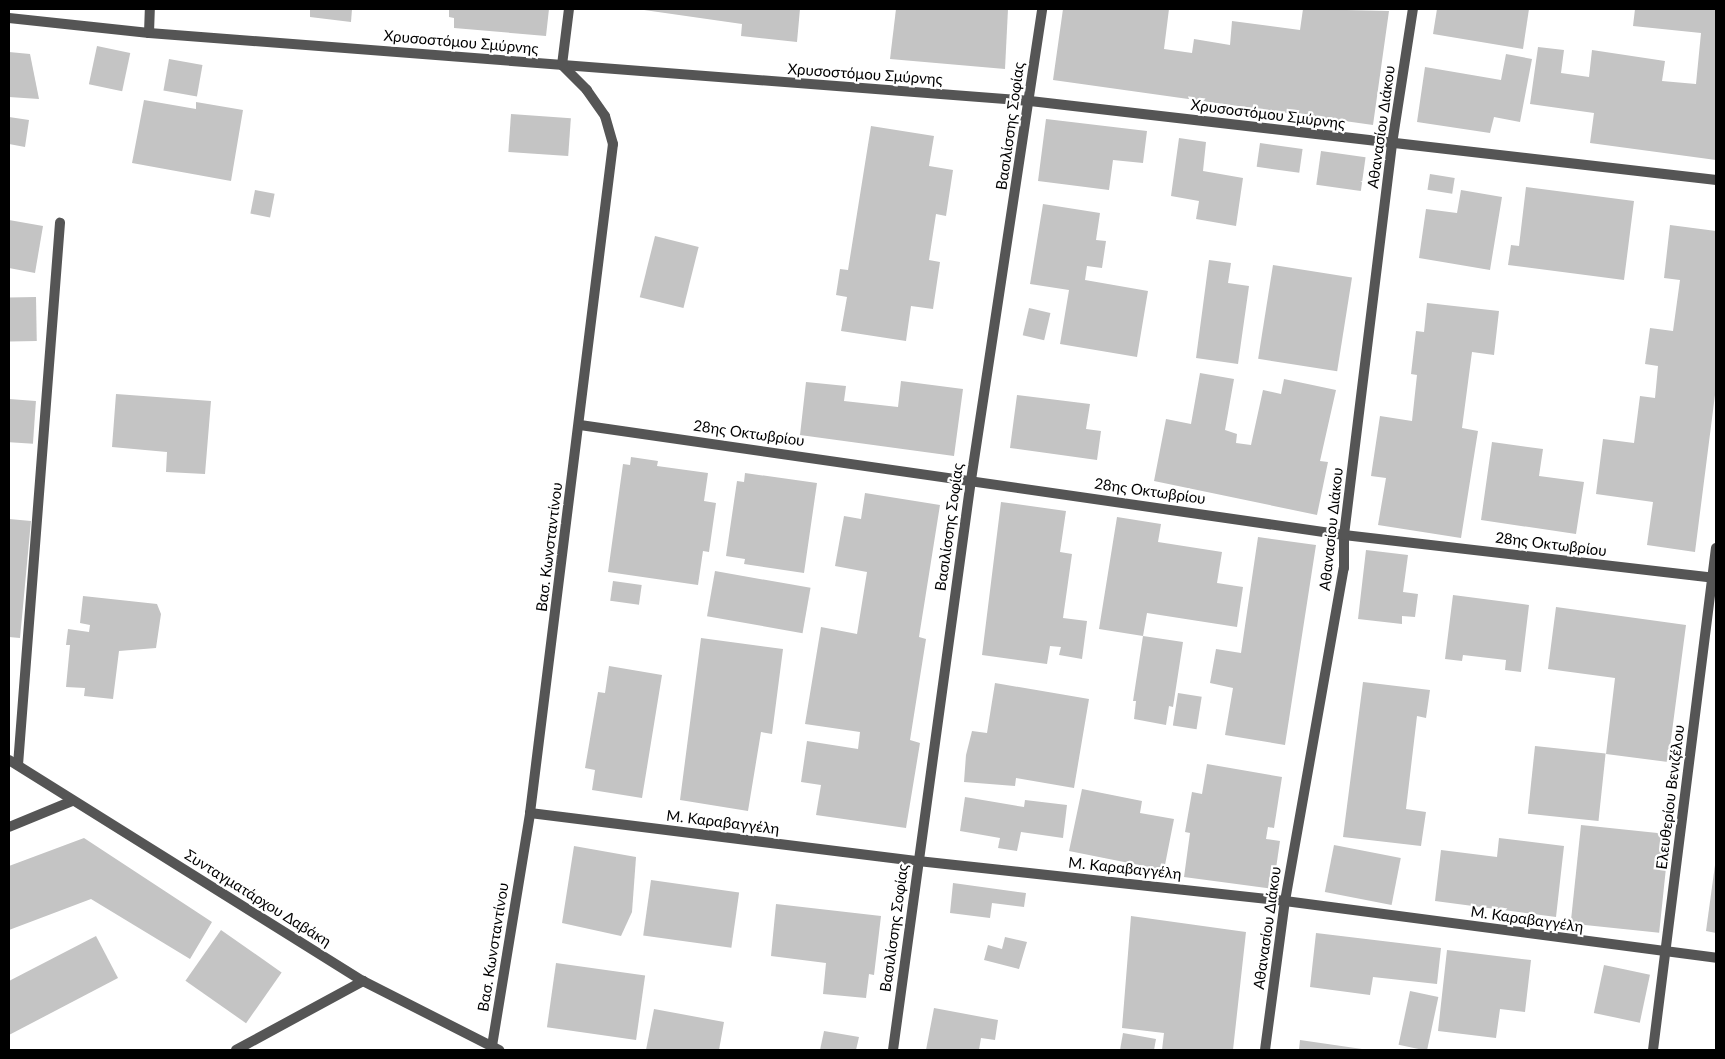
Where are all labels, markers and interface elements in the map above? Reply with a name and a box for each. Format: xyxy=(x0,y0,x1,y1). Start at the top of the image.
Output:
street label: Χρυσοστόμου Σμύρνης xyxy=(383,26,539,58)
street label: Χρυσοστόμου Σμύρνης xyxy=(787,60,943,88)
street label: Βασιλίσσης Σοφίας xyxy=(992,61,1028,191)
street label: Αθανασίου Διάκου xyxy=(1363,64,1399,190)
street label: Χρυσοστόμου Σμύρνης xyxy=(1190,96,1346,132)
street label: 28ης Οκτωβρίου xyxy=(692,416,806,450)
street label: Βασιλίσσης Σοφίας xyxy=(931,462,967,592)
street label: Αθανασίου Διάκου xyxy=(1316,466,1346,592)
street label: 28ης Οκτωβρίου xyxy=(1093,474,1207,508)
street label: Βασ. Κωνσταντίνου xyxy=(532,481,566,613)
street label: 28ης Οκτωβρίου xyxy=(1494,528,1608,560)
street label: Ελευθερίου Βενιζέλου xyxy=(1652,724,1688,870)
street label: Μ. Καραβαγγέλη xyxy=(665,806,781,838)
street label: Συνταγματάρχου Δαβάκη xyxy=(181,845,335,951)
street label: Μ. Καραβαγγέλη xyxy=(1067,853,1183,883)
street label: Βασιλίσσης Σοφίας xyxy=(876,863,912,993)
street label: Αθανασίου Διάκου xyxy=(1249,865,1285,991)
street label: Βασ. Κωνσταντίνου xyxy=(474,881,512,1013)
street label: Μ. Καραβαγγέλη xyxy=(1469,902,1585,936)

